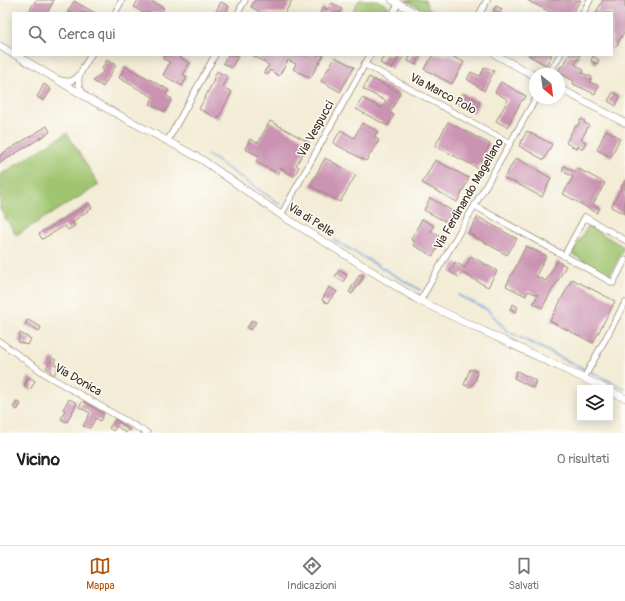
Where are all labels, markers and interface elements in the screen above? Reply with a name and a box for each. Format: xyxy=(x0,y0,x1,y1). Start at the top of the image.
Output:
search box xyxy=(12,12,613,56)
icon: search xyxy=(26,23,48,45)
text: Cerca qui xyxy=(58,25,115,44)
north arrow xyxy=(529,68,565,104)
street label: Via Marco Polo xyxy=(407,70,479,118)
street label: Via Vespucci xyxy=(294,98,338,160)
street label: Via Ferdinando Magellano xyxy=(431,135,507,252)
street label: Via di Pelle xyxy=(285,200,337,240)
street label: Via Donica xyxy=(52,361,105,400)
map controls xyxy=(577,385,613,421)
button: layers xyxy=(577,385,613,421)
text: Vicino xyxy=(16,449,60,470)
text: 0 risultati xyxy=(557,451,609,467)
tab: Mappa xyxy=(86,555,115,592)
tab: Indicazioni xyxy=(287,555,336,592)
tab: Salvati xyxy=(509,555,539,592)

